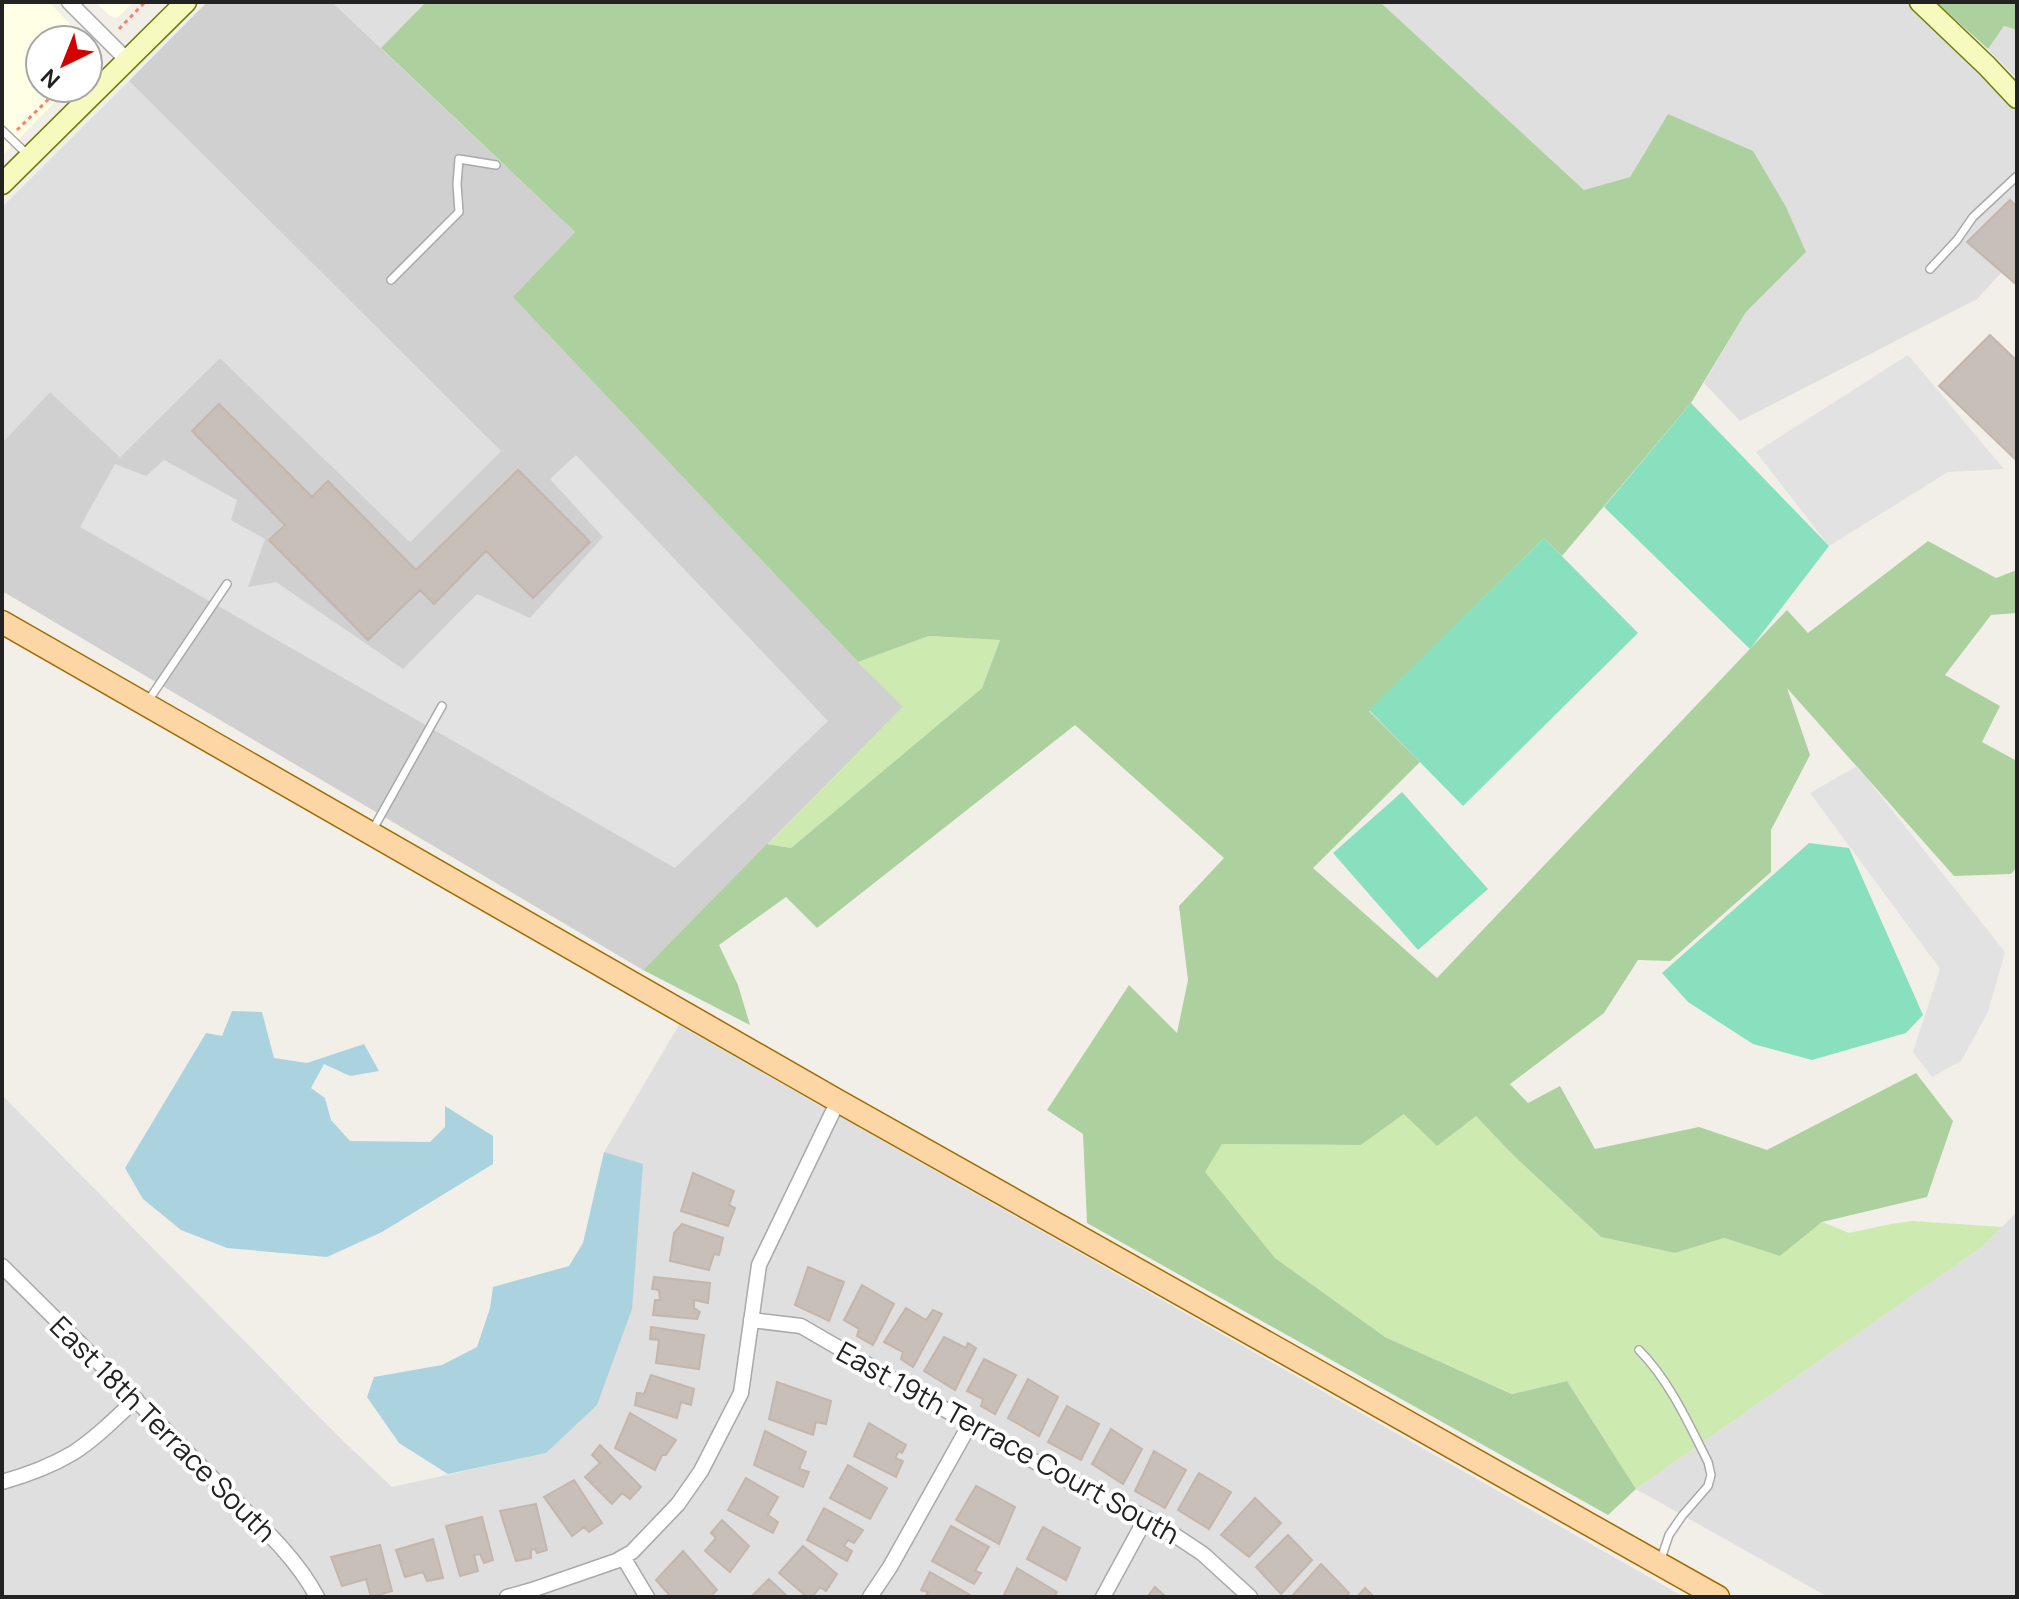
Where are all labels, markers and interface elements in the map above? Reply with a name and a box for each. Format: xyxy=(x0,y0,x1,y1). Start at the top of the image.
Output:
north arrow xyxy=(24,24,104,104)
text: N xyxy=(34,62,66,95)
street label: East 18th Terrace South xyxy=(42,1307,285,1550)
street label: East 19th Terrace Court South xyxy=(830,1332,1187,1552)

